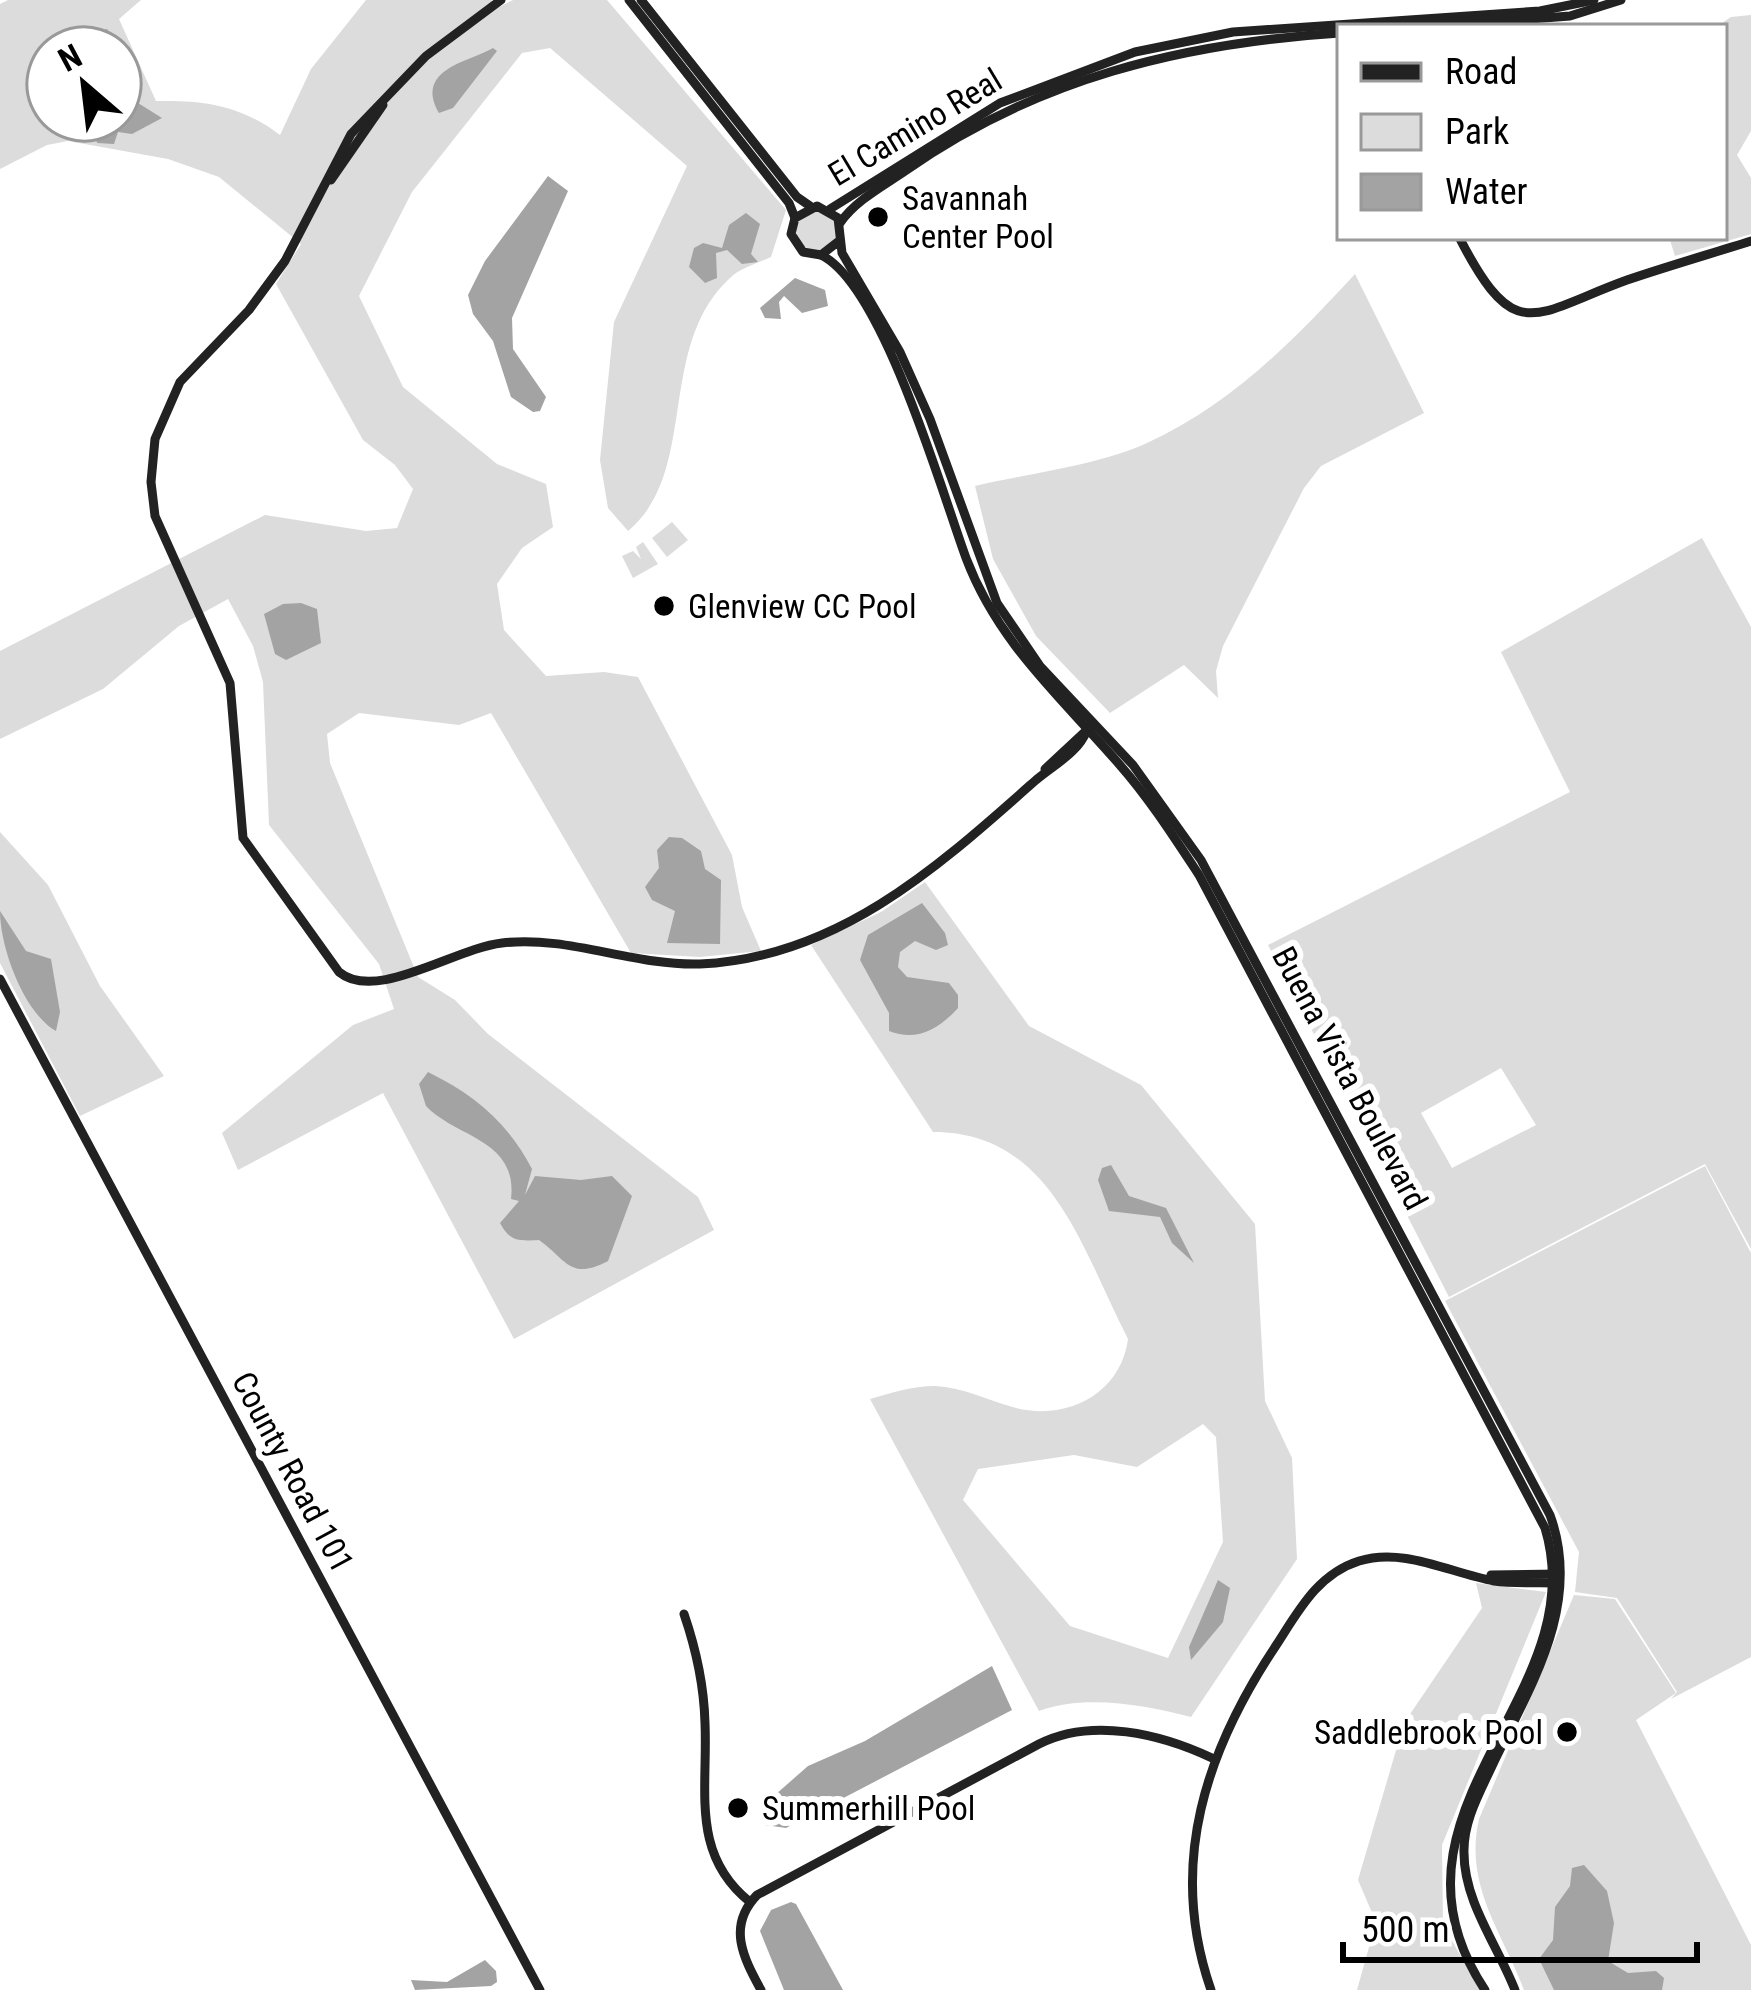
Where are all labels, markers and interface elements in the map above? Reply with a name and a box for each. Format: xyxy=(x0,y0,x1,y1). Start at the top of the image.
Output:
north arrow xyxy=(24,24,144,144)
legend xyxy=(1337,24,1727,240)
text: N xyxy=(52,36,88,80)
text: Road xyxy=(1445,51,1517,93)
street label: El Camino Real xyxy=(821,60,1009,194)
text: Park xyxy=(1445,111,1509,153)
text: Water xyxy=(1445,171,1528,213)
place label: Savannah Center Pool xyxy=(902,179,1054,256)
marker: Savannah Center Pool xyxy=(865,204,891,230)
place label: Glenview CC Pool xyxy=(688,587,916,626)
marker: Glenview CC Pool xyxy=(651,593,677,619)
street label: Buena Vista Boulevard xyxy=(1264,940,1436,1216)
street label: County Road 101 xyxy=(224,1365,362,1579)
place label: Saddlebrook Pool xyxy=(1314,1713,1543,1752)
marker: Saddlebrook Pool xyxy=(1554,1719,1580,1745)
place label: Summerhill Pool xyxy=(762,1789,975,1828)
marker: Summerhill Pool xyxy=(725,1795,751,1821)
scale bar xyxy=(1343,1888,1697,1962)
text: 500 m xyxy=(1361,1909,1450,1951)

